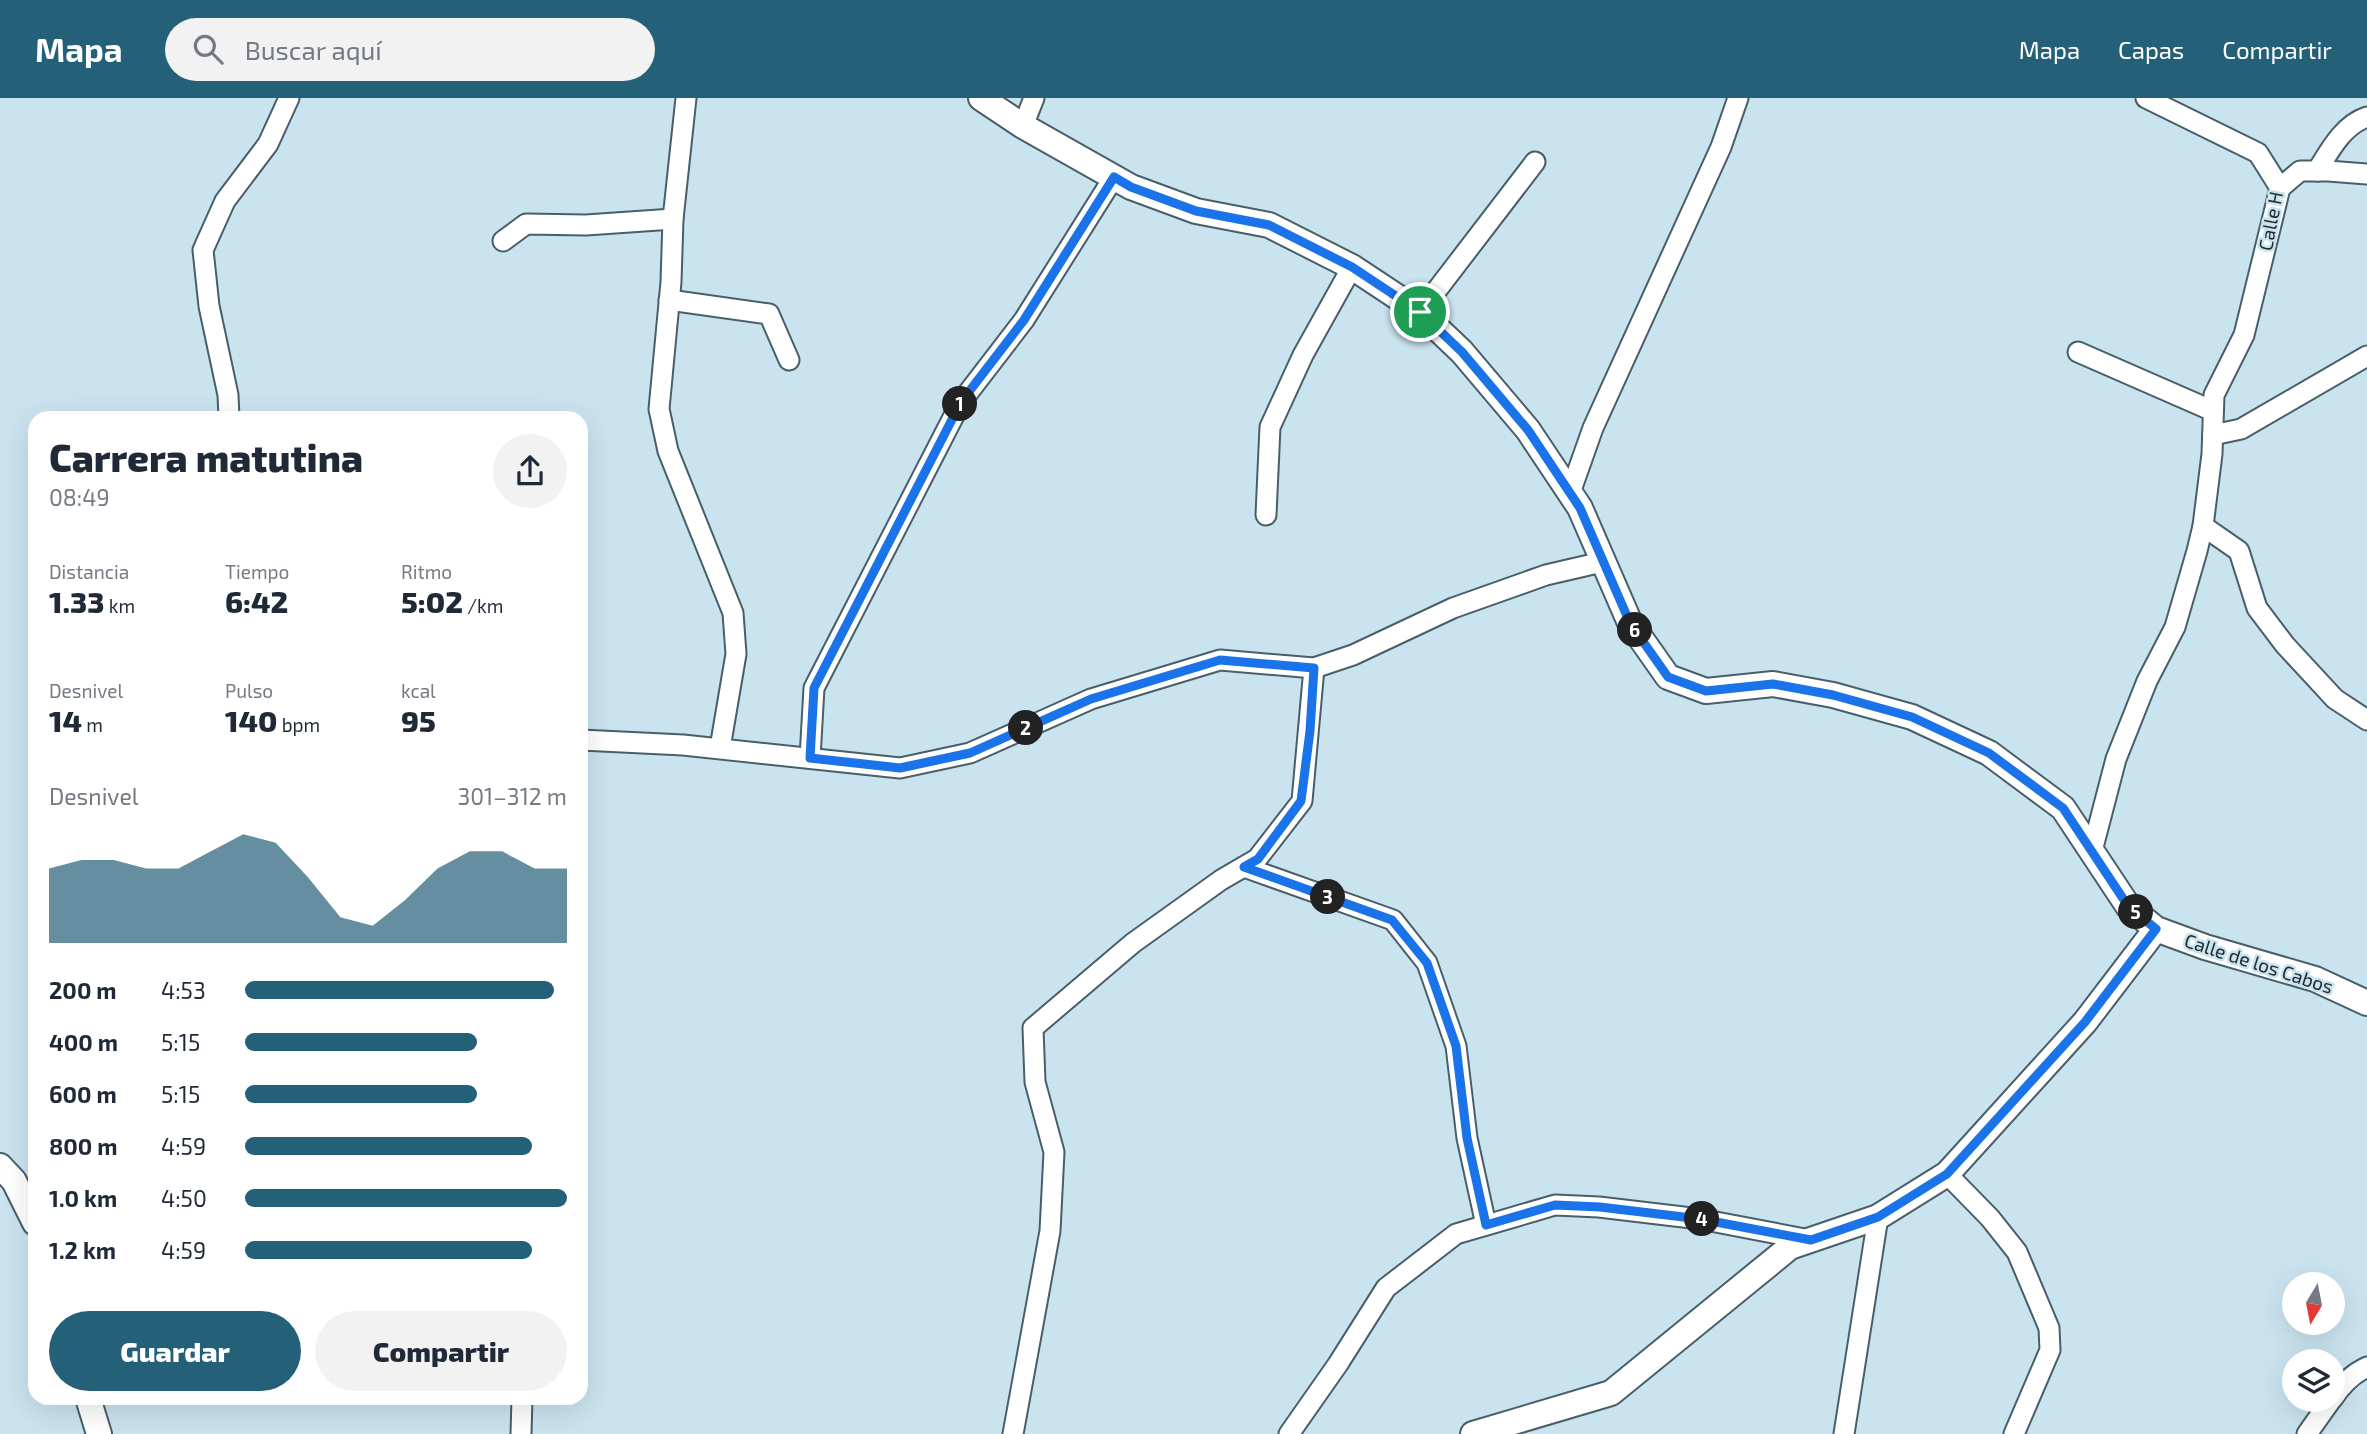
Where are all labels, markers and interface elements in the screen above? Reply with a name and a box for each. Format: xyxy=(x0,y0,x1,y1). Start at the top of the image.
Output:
search box xyxy=(165,18,655,81)
text: Mapa xyxy=(35,29,123,69)
icon: search xyxy=(189,30,227,68)
text: Buscar aquí xyxy=(245,34,382,65)
text: Mapa xyxy=(2019,35,2080,64)
text: Capas xyxy=(2118,35,2184,64)
text: Compartir xyxy=(2222,35,2332,64)
street label: Calle H xyxy=(2253,190,2287,252)
pin xyxy=(1390,282,1450,342)
icon: arrive xyxy=(1401,293,1439,331)
pin: 1 xyxy=(942,386,978,422)
text: 1 xyxy=(955,392,964,415)
text: Carrera matutina xyxy=(49,434,363,480)
button: share xyxy=(493,434,567,508)
text: 08:49 xyxy=(49,483,110,511)
text: Distancia xyxy=(49,560,129,583)
text: Tiempo xyxy=(225,560,289,583)
text: Ritmo xyxy=(401,560,452,583)
text: 1.33 xyxy=(49,583,104,619)
text: 6:42 xyxy=(225,583,288,619)
text: 5:02 xyxy=(401,583,463,619)
text: km xyxy=(104,594,135,617)
text: /km xyxy=(463,594,503,617)
pin: 6 xyxy=(1618,612,1652,648)
text: 6 xyxy=(1629,618,1640,641)
text: Desnivel xyxy=(49,679,123,702)
text: Pulso xyxy=(225,679,273,702)
text: kcal xyxy=(401,679,436,702)
text: 14 xyxy=(49,702,82,738)
text: 140 xyxy=(225,702,277,738)
text: 95 xyxy=(401,702,436,738)
pin: 2 xyxy=(1009,710,1044,746)
text: m xyxy=(82,713,103,736)
text: bpm xyxy=(277,713,320,736)
text: 2 xyxy=(1020,716,1031,739)
text: Desnivel xyxy=(49,782,139,810)
text: 301–312 m xyxy=(457,782,567,810)
pin: 3 xyxy=(1310,880,1346,914)
text: 3 xyxy=(1322,885,1333,908)
pin: 5 xyxy=(2118,894,2154,930)
text: 5 xyxy=(2130,900,2141,923)
street label: Calle de los Cabos xyxy=(2182,928,2336,998)
text: 200 m xyxy=(49,976,117,1004)
text: 4:53 xyxy=(161,976,206,1004)
text: 400 m xyxy=(49,1028,118,1056)
text: 5:15 xyxy=(161,1028,200,1056)
text: 600 m xyxy=(49,1080,117,1108)
text: 5:15 xyxy=(161,1080,200,1108)
text: 800 m xyxy=(49,1132,118,1160)
text: 4:59 xyxy=(161,1132,206,1160)
text: 1.0 km xyxy=(49,1184,117,1212)
text: 4:50 xyxy=(161,1184,207,1212)
pin: 4 xyxy=(1684,1202,1720,1236)
text: 4 xyxy=(1695,1207,1708,1230)
text: 1.2 km xyxy=(49,1236,116,1264)
text: 4:59 xyxy=(161,1236,206,1264)
north arrow xyxy=(2282,1272,2345,1335)
map controls xyxy=(2282,1272,2345,1412)
button: Guardar xyxy=(49,1311,301,1391)
button: Compartir xyxy=(315,1311,567,1391)
button: layers xyxy=(2282,1349,2345,1412)

